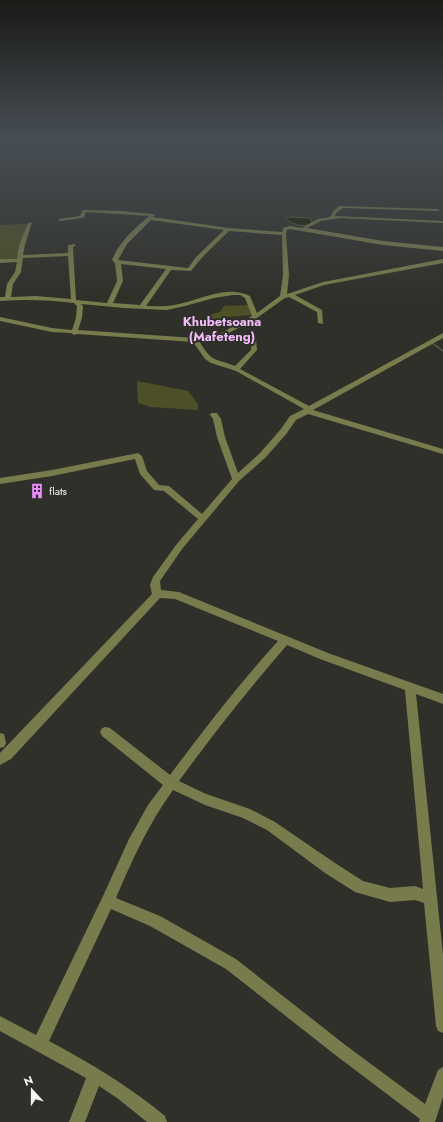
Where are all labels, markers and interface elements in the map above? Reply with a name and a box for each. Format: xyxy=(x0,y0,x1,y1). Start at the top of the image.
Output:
district label: Khubetsoana (Mafeteng) xyxy=(183,312,261,346)
building icon: flats xyxy=(28,482,46,500)
place label: flats xyxy=(49,483,68,499)
north arrow xyxy=(12,1070,52,1110)
text: N xyxy=(21,1072,35,1090)

